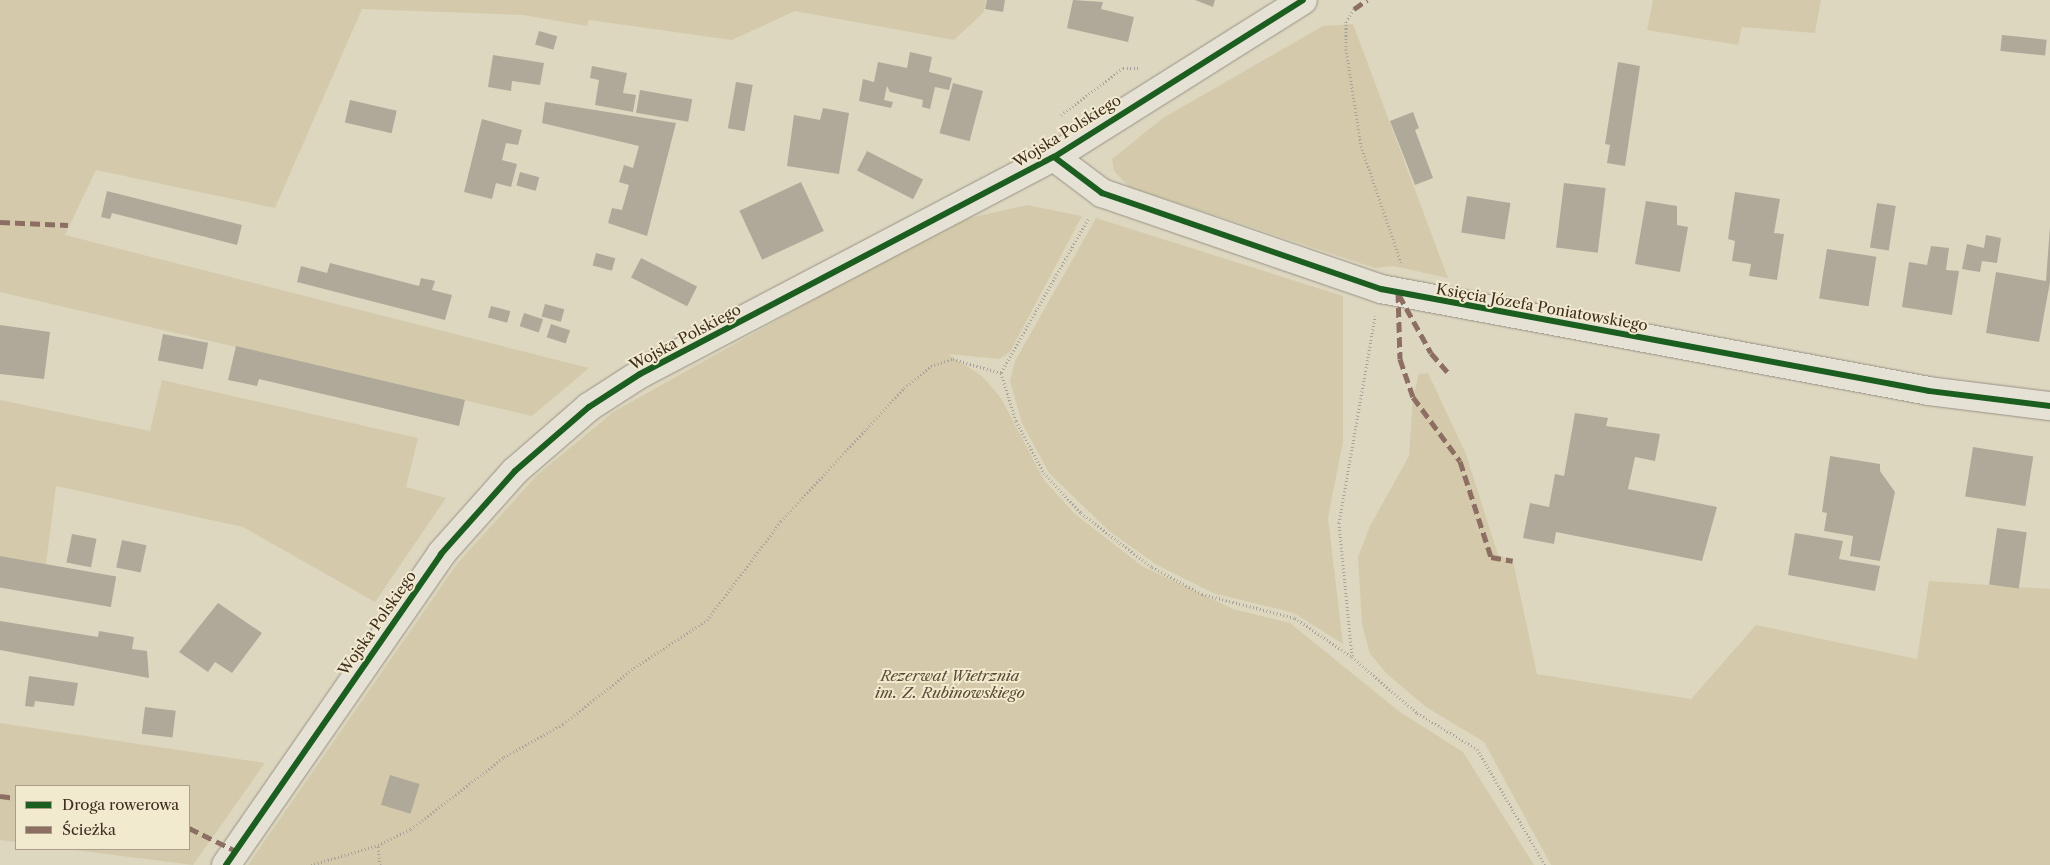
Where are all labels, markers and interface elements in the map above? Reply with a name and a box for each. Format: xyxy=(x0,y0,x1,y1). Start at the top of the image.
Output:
street label: Wojska Polskiego xyxy=(1010,91,1124,171)
street label: Księcia Józefa Poniatowskiego xyxy=(1434,279,1650,335)
street label: Wojska Polskiego xyxy=(626,300,744,374)
street label: Wojska Polskiego xyxy=(334,567,420,679)
park label: Rezerwat Wietrznia im. Z. Rubinowskiego xyxy=(875,666,1025,701)
legend xyxy=(15,785,190,850)
text: Droga rowerowa xyxy=(62,795,179,814)
text: Ścieżka xyxy=(62,820,116,839)

